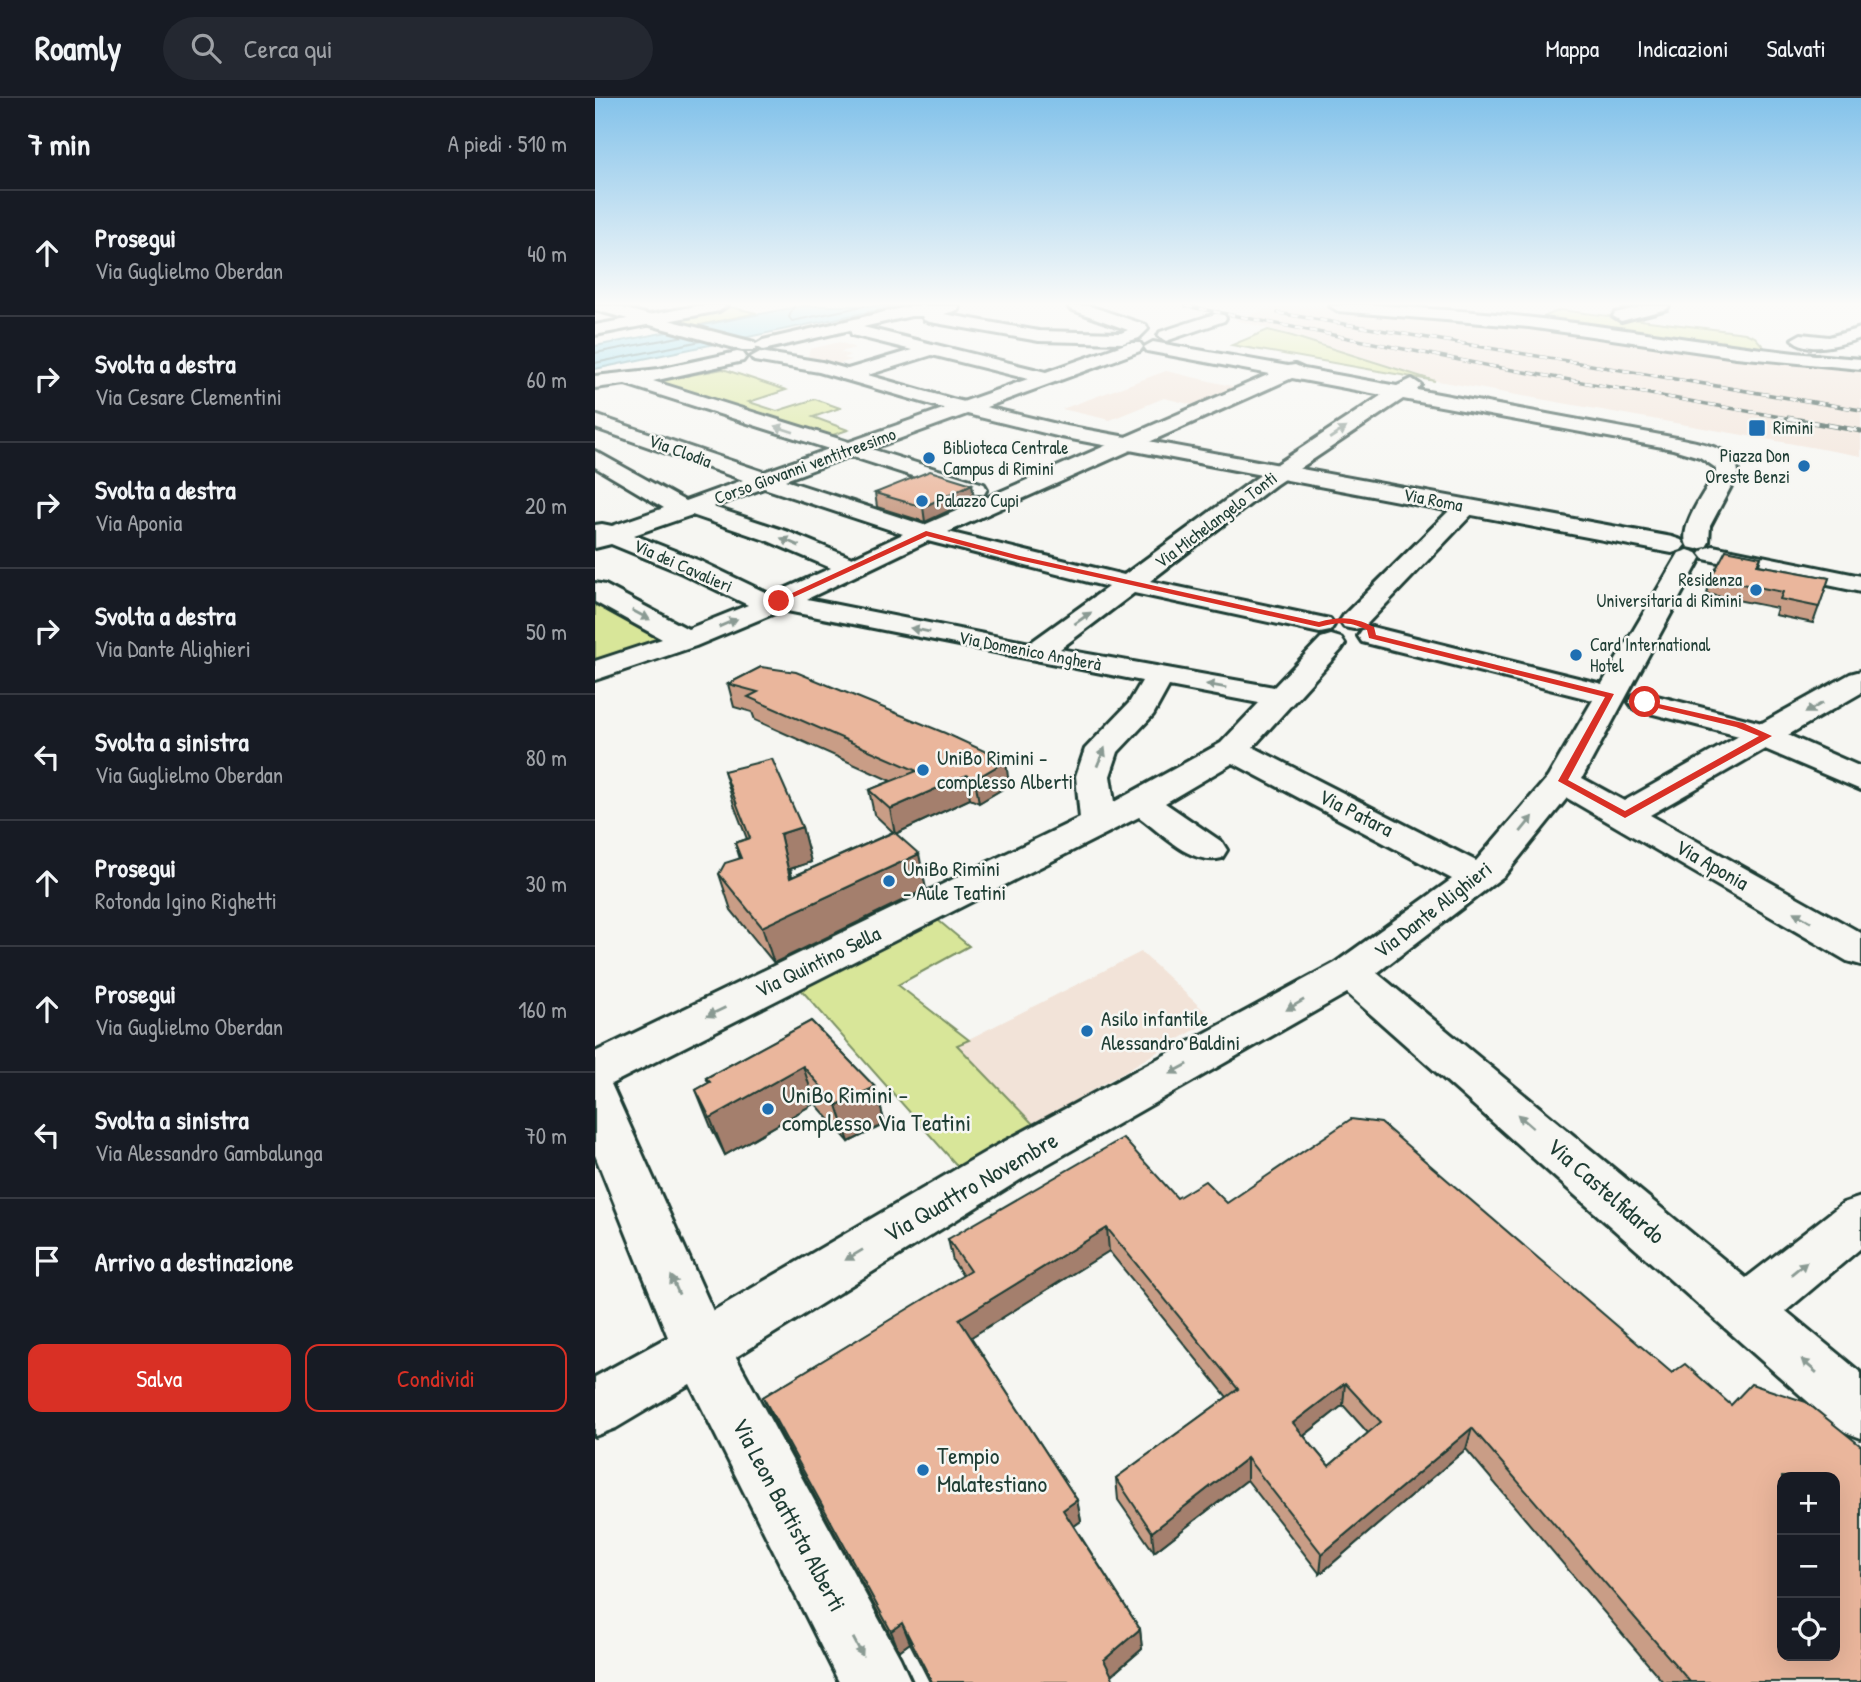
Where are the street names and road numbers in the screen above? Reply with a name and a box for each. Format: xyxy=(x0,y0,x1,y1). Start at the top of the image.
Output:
street label: Corso Giovanni ventitreesimo xyxy=(711,421,899,510)
street label: Via Clodia xyxy=(645,428,715,473)
street label: Via Michelangelo Tonti xyxy=(1149,465,1282,574)
street label: Via Roma xyxy=(1401,482,1465,518)
street label: Via dei Cavalieri xyxy=(630,533,737,598)
street label: Via Domenico Angherà xyxy=(957,624,1104,677)
street label: Via Patara xyxy=(1314,782,1398,844)
street label: Via Aponia xyxy=(1670,832,1754,897)
street label: Via Dante Alighieri xyxy=(1368,854,1498,965)
street label: Via Quintino Sella xyxy=(750,919,885,1004)
street label: Via Quattro Novembre xyxy=(878,1123,1064,1249)
street label: Via Castelfidardo xyxy=(1541,1130,1673,1251)
street label: Via Leon Battista Alberti xyxy=(725,1412,854,1617)

